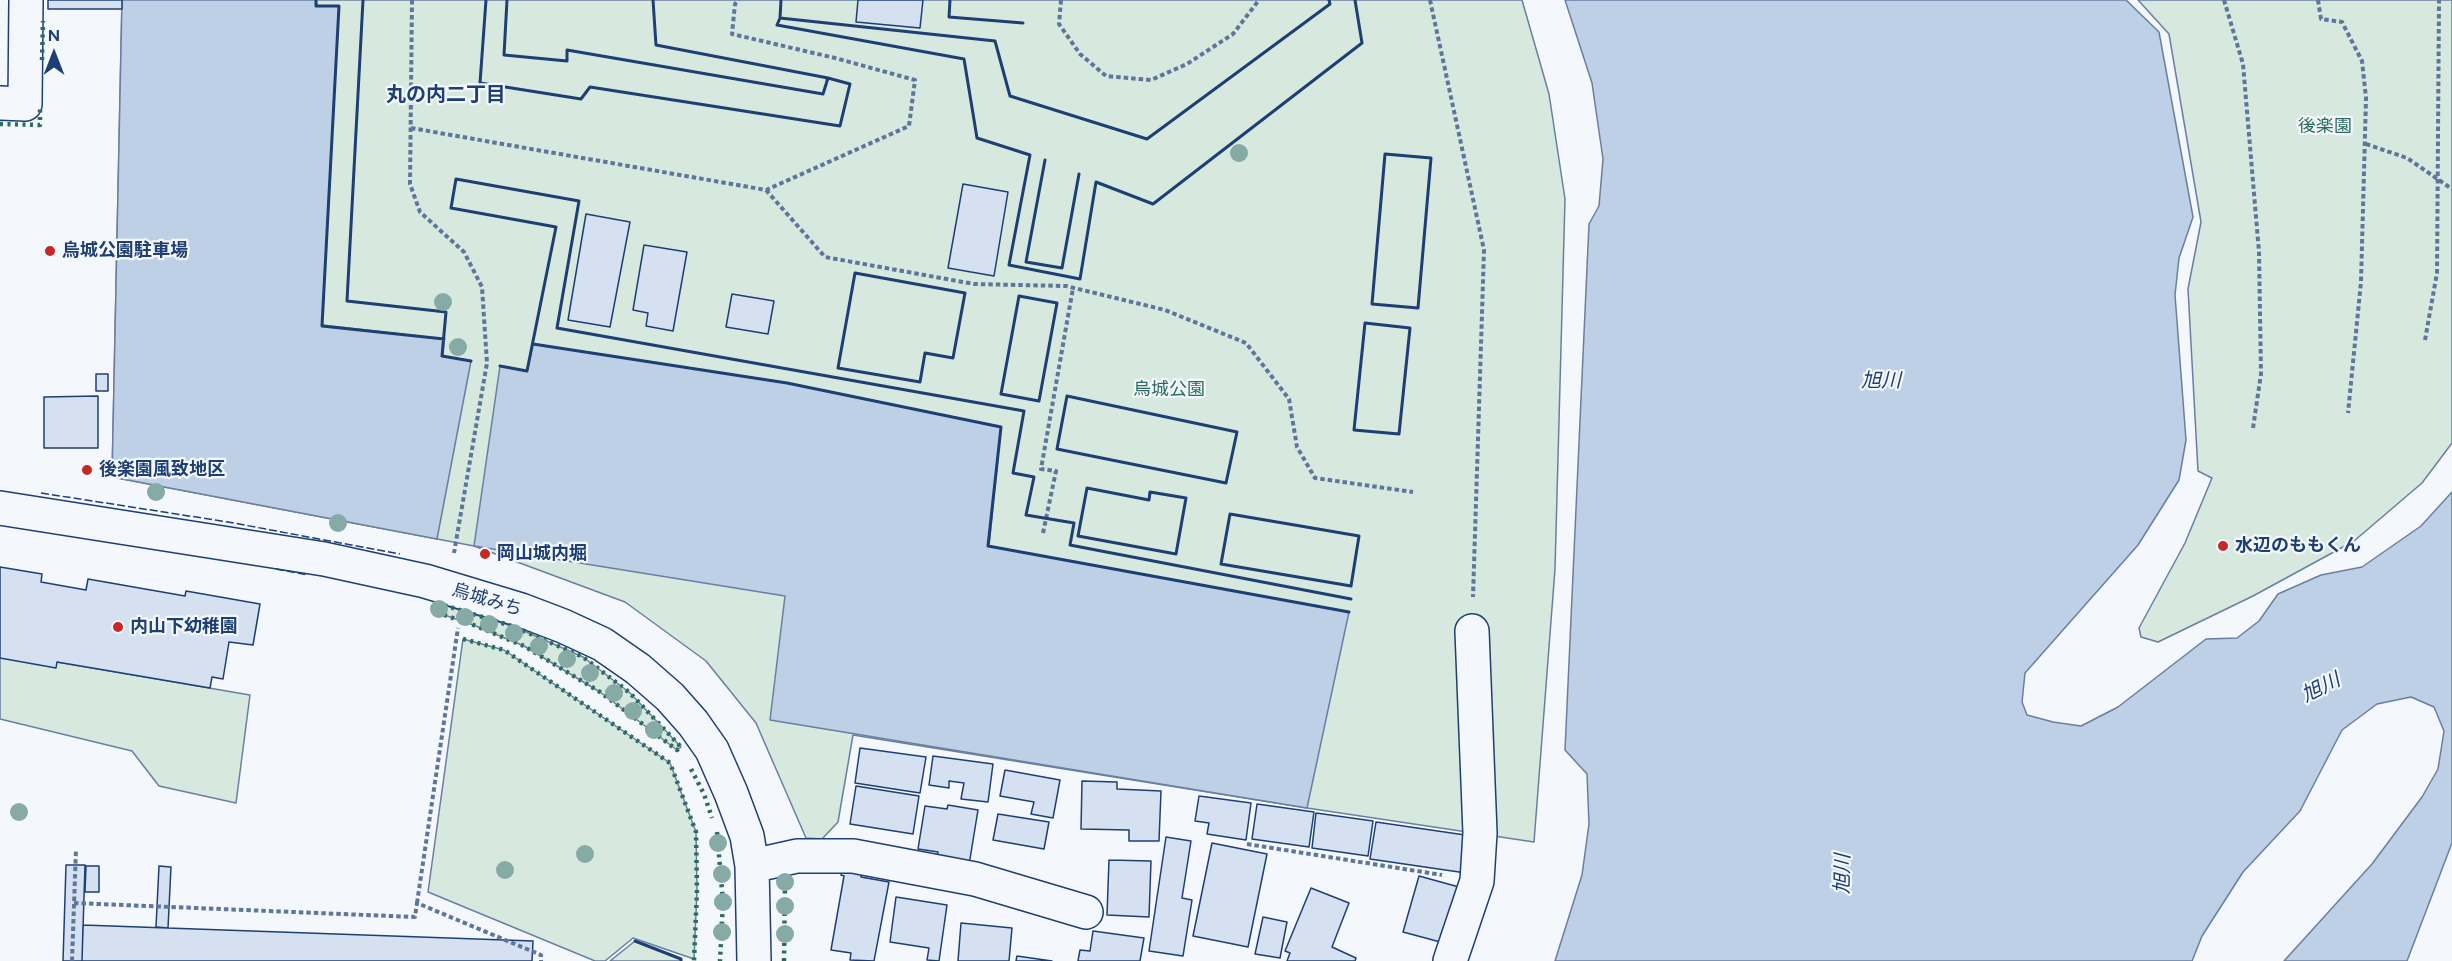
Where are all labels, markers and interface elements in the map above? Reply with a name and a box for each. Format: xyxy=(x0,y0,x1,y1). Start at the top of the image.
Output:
north arrow xyxy=(24,24,84,84)
text: N xyxy=(48,26,60,45)
district label: 丸の内二丁目 xyxy=(386,83,506,107)
park label: 後楽園 xyxy=(2298,116,2352,138)
place label: 烏城公園駐車場 xyxy=(62,240,188,262)
marker: 烏城公園駐車場 xyxy=(43,244,57,258)
water label: 旭川 xyxy=(1861,369,1901,393)
park label: 烏城公園 xyxy=(1133,379,1205,401)
place label: 後楽園風致地区 xyxy=(99,459,225,481)
marker: 後楽園風致地区 xyxy=(80,463,94,477)
place label: 水辺のももくん xyxy=(2235,535,2361,557)
marker: 水辺のももくん xyxy=(2216,539,2230,553)
place label: 岡山城内堀 xyxy=(497,543,587,565)
marker: 岡山城内堀 xyxy=(478,547,492,561)
street label: 烏城みち xyxy=(449,579,525,621)
place label: 内山下幼稚園 xyxy=(130,616,238,638)
marker: 内山下幼稚園 xyxy=(111,620,125,634)
water label: 旭川 xyxy=(2298,668,2344,708)
water label: 旭川 xyxy=(1831,854,1855,894)

